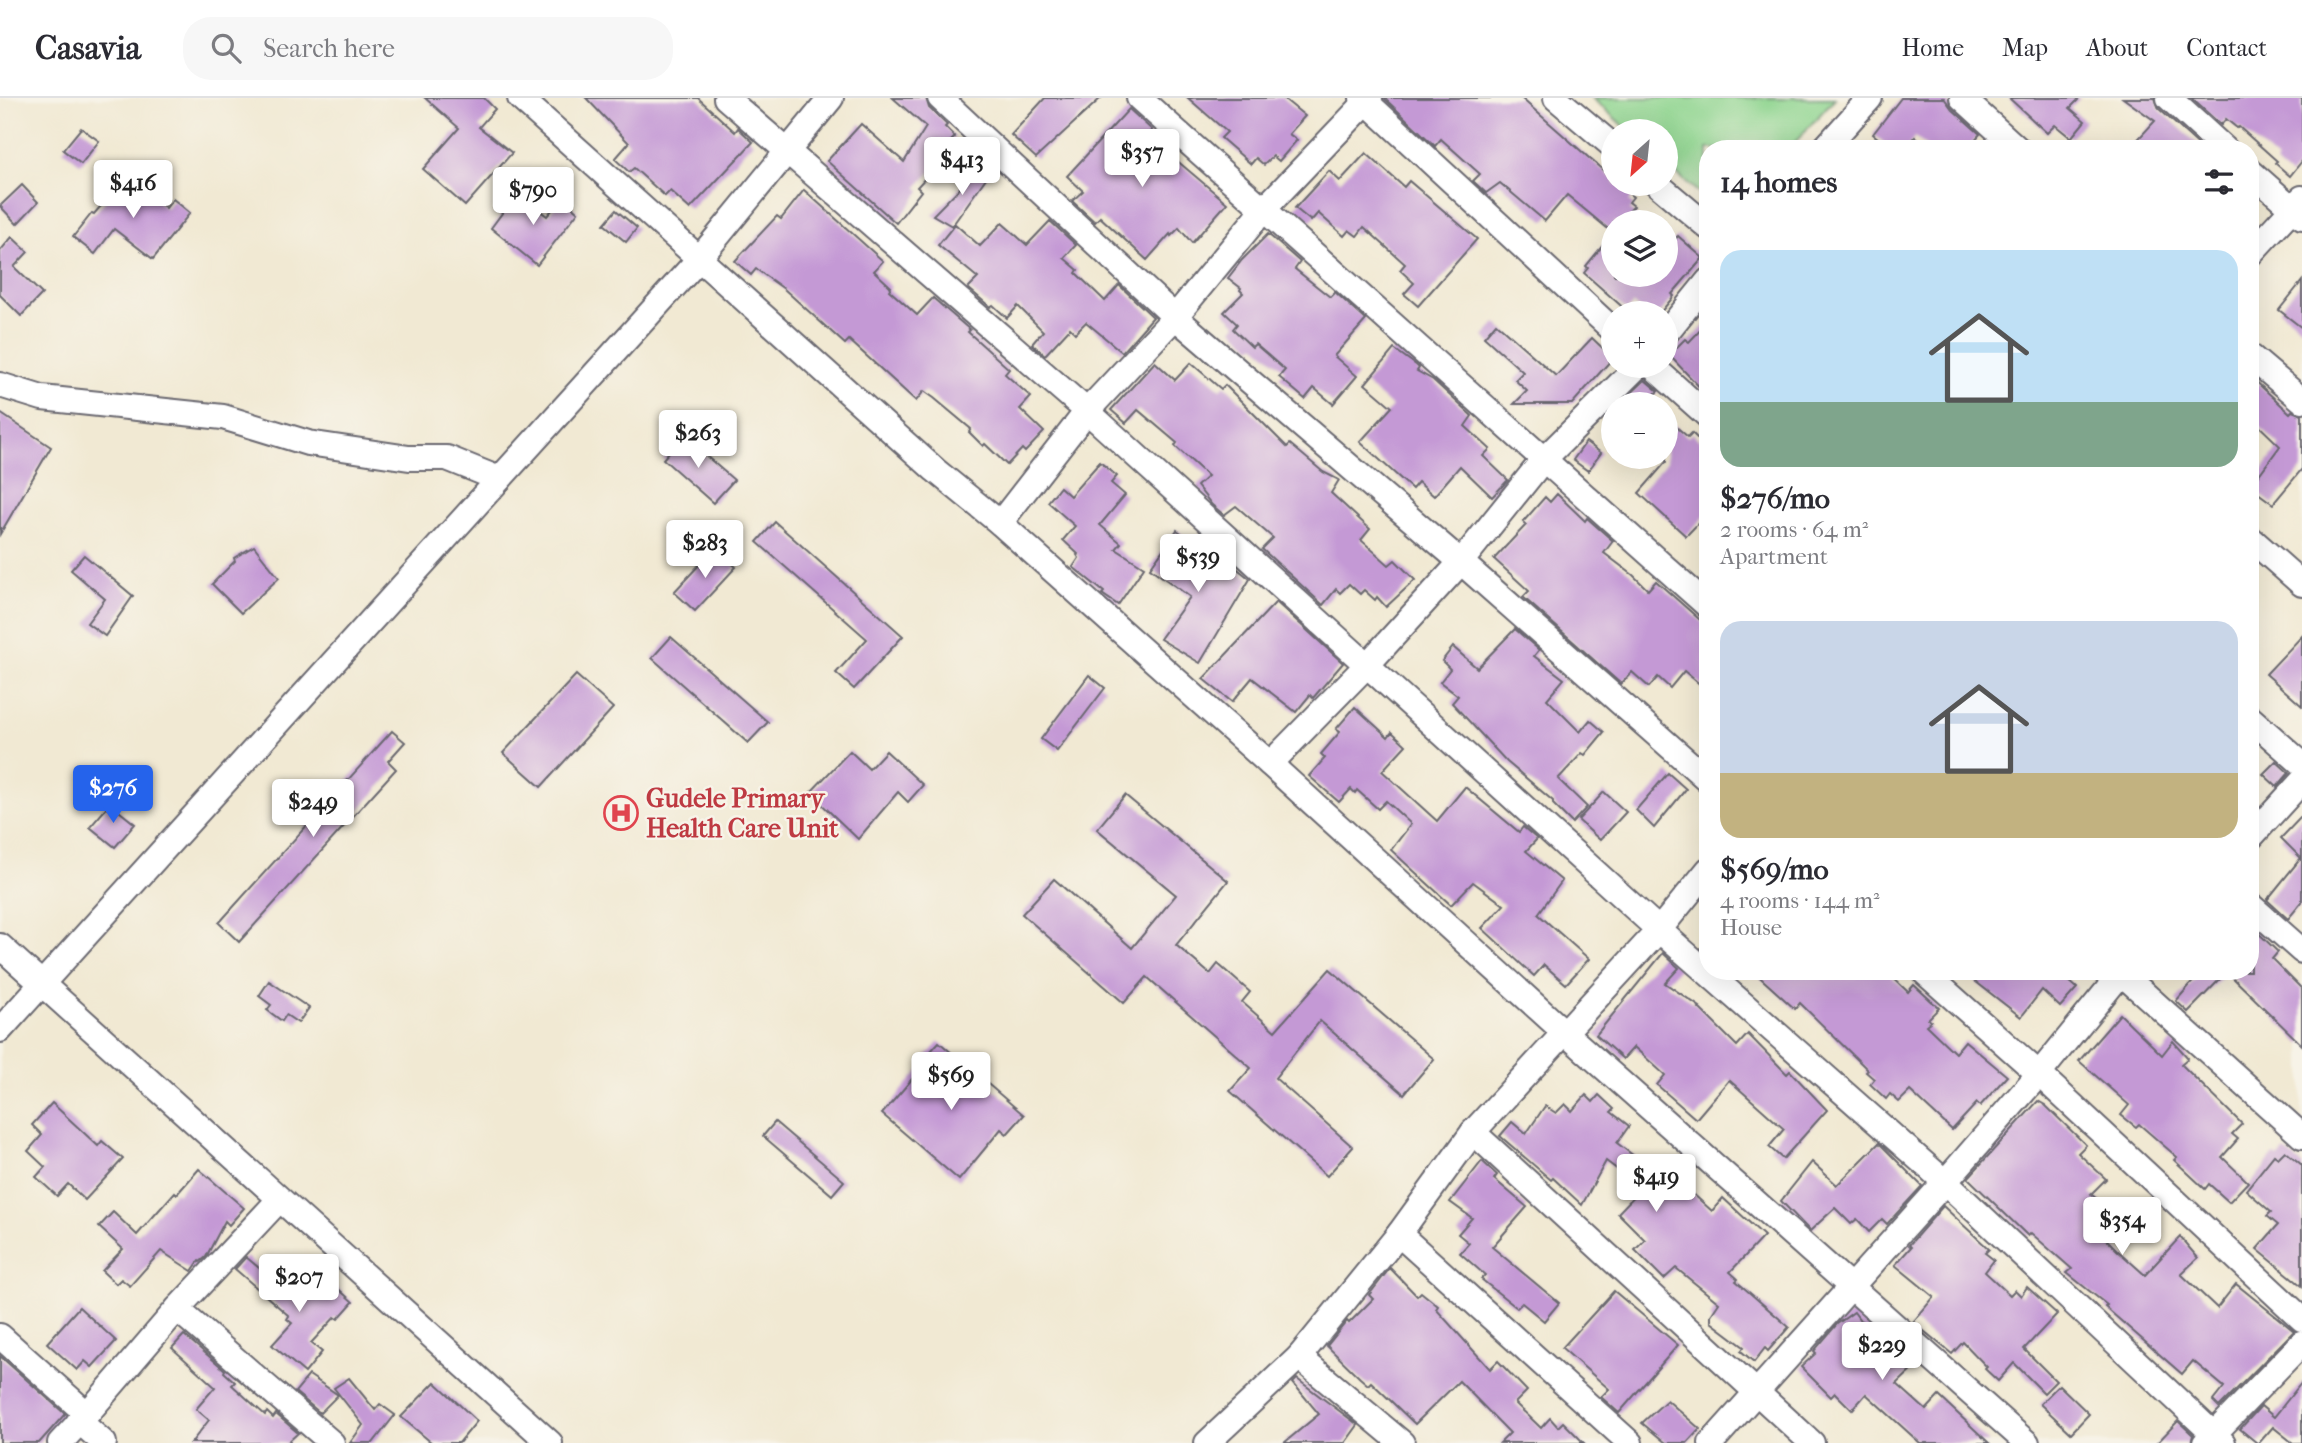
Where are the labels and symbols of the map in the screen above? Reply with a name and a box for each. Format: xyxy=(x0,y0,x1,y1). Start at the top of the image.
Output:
north arrow xyxy=(1601,119,1678,196)
pin: $357 xyxy=(1101,130,1183,189)
pin: $413 xyxy=(921,138,1003,197)
pin: $416 xyxy=(92,160,174,220)
pin: $790 xyxy=(492,167,574,227)
pin: $263 xyxy=(657,410,739,470)
pin: $283 xyxy=(664,520,746,580)
pin: $539 xyxy=(1157,534,1239,594)
pin: $276 xyxy=(72,766,154,825)
pin: $249 xyxy=(272,780,354,839)
place label: Gudele Primary Health Care Unit xyxy=(646,783,839,844)
hospital icon: Gudele Primary Health Care Unit xyxy=(602,794,640,832)
pin: $569 xyxy=(910,1052,992,1112)
pin: $419 xyxy=(1615,1154,1697,1214)
pin: $354 xyxy=(2081,1198,2163,1257)
pin: $207 xyxy=(258,1254,340,1314)
pin: $229 xyxy=(1841,1322,1923,1382)

